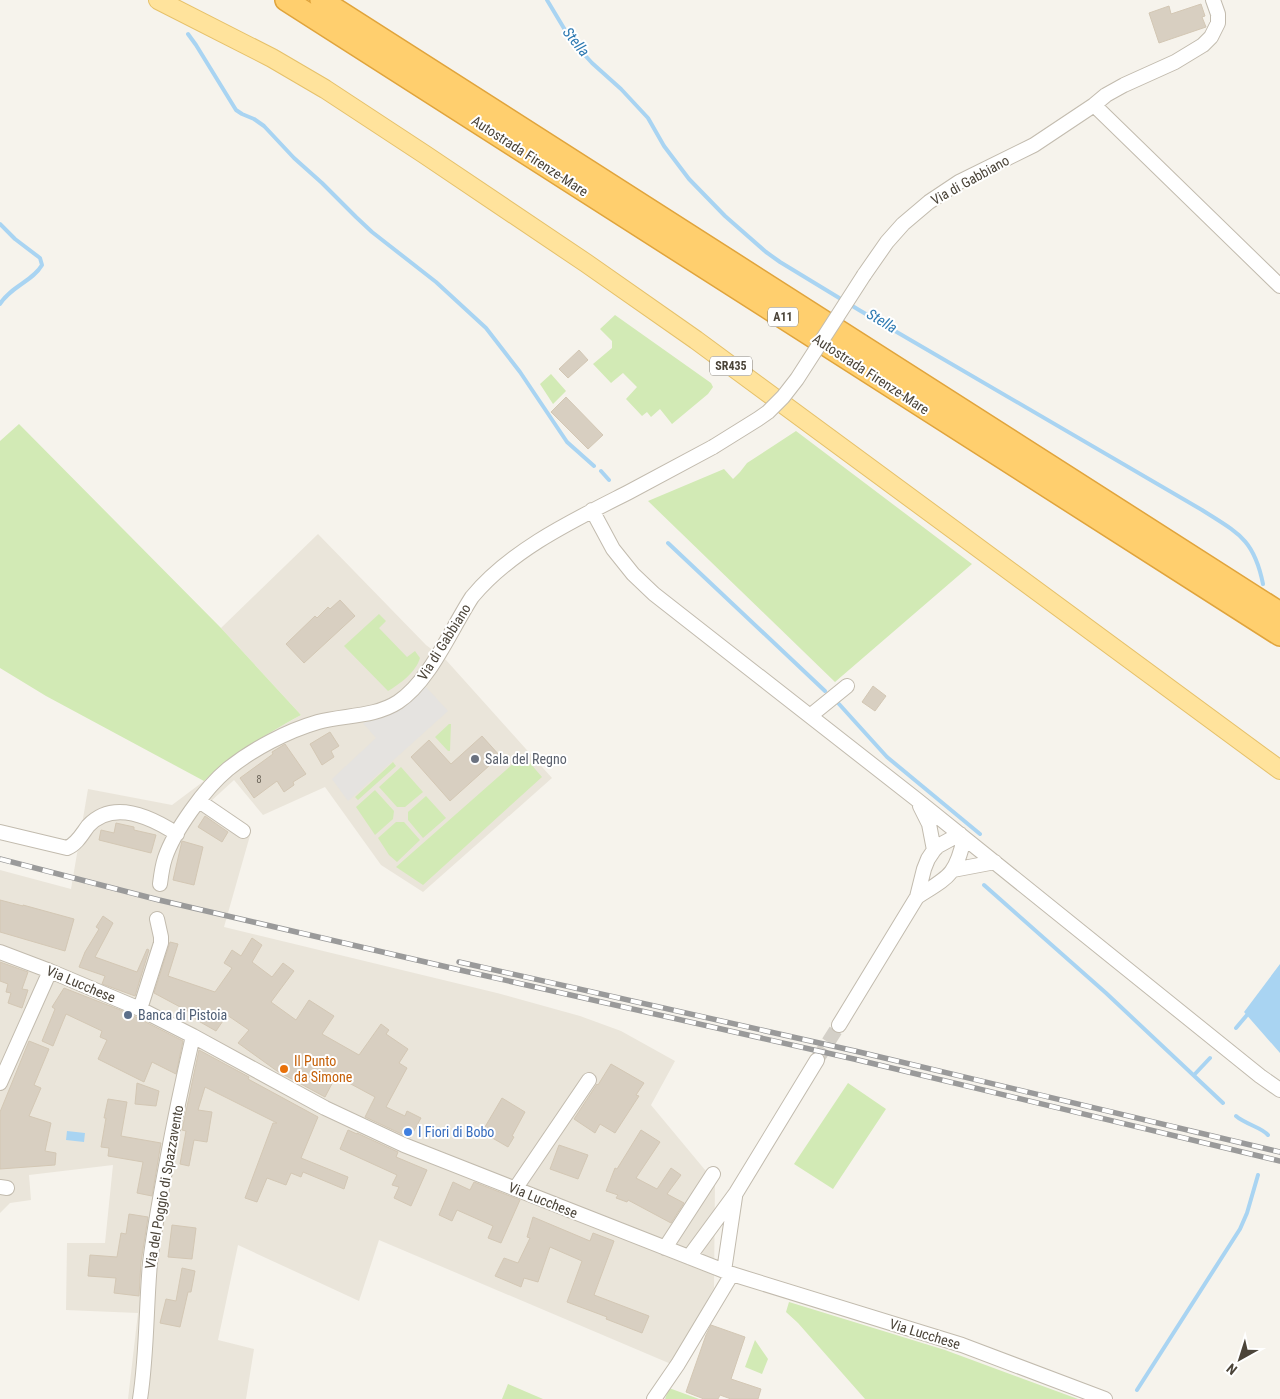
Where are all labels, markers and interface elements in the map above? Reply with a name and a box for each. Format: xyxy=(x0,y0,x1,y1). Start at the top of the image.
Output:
water label: Stella xyxy=(559,24,593,60)
street label: Autostrada Firenze-Mare xyxy=(469,112,591,200)
street label: Via di Gabbiano xyxy=(928,152,1012,208)
water label: Stella xyxy=(864,305,901,337)
road number: A11 xyxy=(768,308,798,326)
street label: Autostrada Firenze-Mare xyxy=(810,330,932,418)
road number: SR435 xyxy=(710,356,752,376)
street label: Via di Gabbiano xyxy=(414,601,474,683)
place label: Sala del Regno xyxy=(485,751,567,767)
marker: Sala del Regno xyxy=(469,753,481,765)
house number: 8 xyxy=(256,773,262,786)
street label: Via Lucchese xyxy=(44,962,118,1006)
place label: Banca di Pistoia xyxy=(138,1007,227,1023)
marker: Banca di Pistoia xyxy=(122,1009,134,1021)
place label: Il Punto da Simone xyxy=(294,1053,353,1085)
marker: Il Punto da Simone xyxy=(278,1063,290,1075)
street label: Via del Poggio di Spazzavento xyxy=(142,1104,186,1270)
place label: I Fiori di Bobo xyxy=(418,1124,494,1140)
marker: I Fiori di Bobo xyxy=(402,1126,414,1138)
street label: Via Lucchese xyxy=(506,1179,580,1221)
street label: Via Lucchese xyxy=(888,1316,963,1352)
north arrow xyxy=(1215,1334,1265,1384)
text: N xyxy=(1223,1360,1240,1378)

